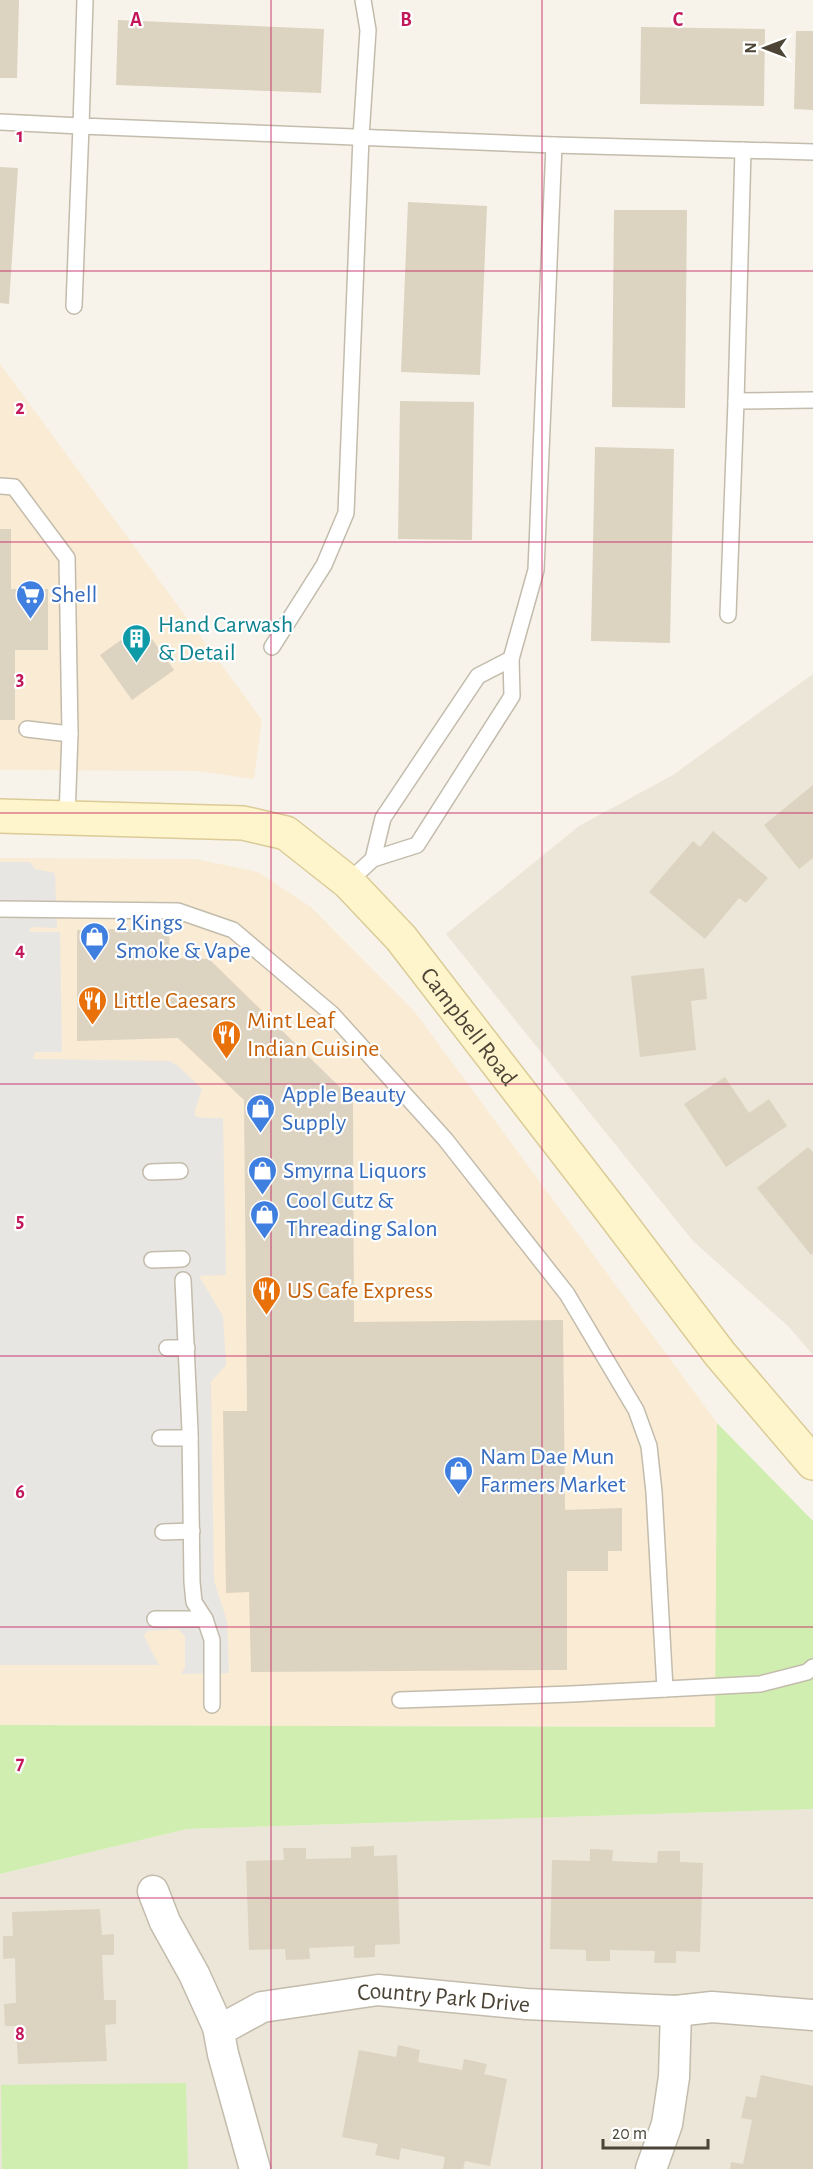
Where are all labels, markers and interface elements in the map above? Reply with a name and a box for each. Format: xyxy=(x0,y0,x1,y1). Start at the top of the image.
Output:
text: A xyxy=(130,10,142,30)
text: B xyxy=(400,10,412,30)
text: C xyxy=(673,10,684,30)
north arrow xyxy=(735,18,795,78)
text: N xyxy=(743,42,759,54)
text: 1 xyxy=(16,126,24,146)
text: 2 xyxy=(15,398,25,418)
supermarket icon: Shell xyxy=(14,578,46,620)
place label: Shell xyxy=(51,583,98,607)
place label: Hand Carwash & Detail xyxy=(158,613,293,665)
building icon: Hand Carwash & Detail xyxy=(121,622,153,664)
text: 3 xyxy=(16,669,24,689)
place label: 2 Kings Smoke & Vape xyxy=(116,911,251,963)
shop icon: 2 Kings Smoke & Vape xyxy=(79,920,111,962)
text: 4 xyxy=(15,940,25,960)
street label: Campbell Road xyxy=(416,964,521,1090)
restaurant icon: Little Caesars xyxy=(76,984,108,1026)
place label: Little Caesars xyxy=(113,989,236,1013)
place label: Mint Leaf Indian Cuisine xyxy=(247,1009,379,1061)
restaurant icon: Mint Leaf Indian Cuisine xyxy=(210,1018,242,1060)
place label: Apple Beauty Supply xyxy=(282,1083,406,1135)
shop icon: Apple Beauty Supply xyxy=(245,1092,277,1134)
shop icon: Smyrna Liquors xyxy=(246,1154,278,1196)
place label: Smyrna Liquors xyxy=(283,1159,427,1183)
place label: Cool Cutz & Threading Salon xyxy=(286,1189,438,1241)
shop icon: Cool Cutz & Threading Salon xyxy=(249,1198,281,1240)
text: 5 xyxy=(16,1211,24,1231)
restaurant icon: US Cafe Express xyxy=(250,1274,282,1316)
place label: US Cafe Express xyxy=(287,1279,433,1303)
place label: Nam Dae Mun Farmers Market xyxy=(480,1445,626,1497)
shop icon: Nam Dae Mun Farmers Market xyxy=(443,1454,475,1496)
text: 6 xyxy=(15,1482,25,1502)
text: 7 xyxy=(16,1753,25,1773)
street label: Country Park Drive xyxy=(356,1979,531,2017)
text: 8 xyxy=(15,2024,25,2044)
scale bar xyxy=(603,2112,708,2150)
text: 20 m xyxy=(612,2125,647,2143)

